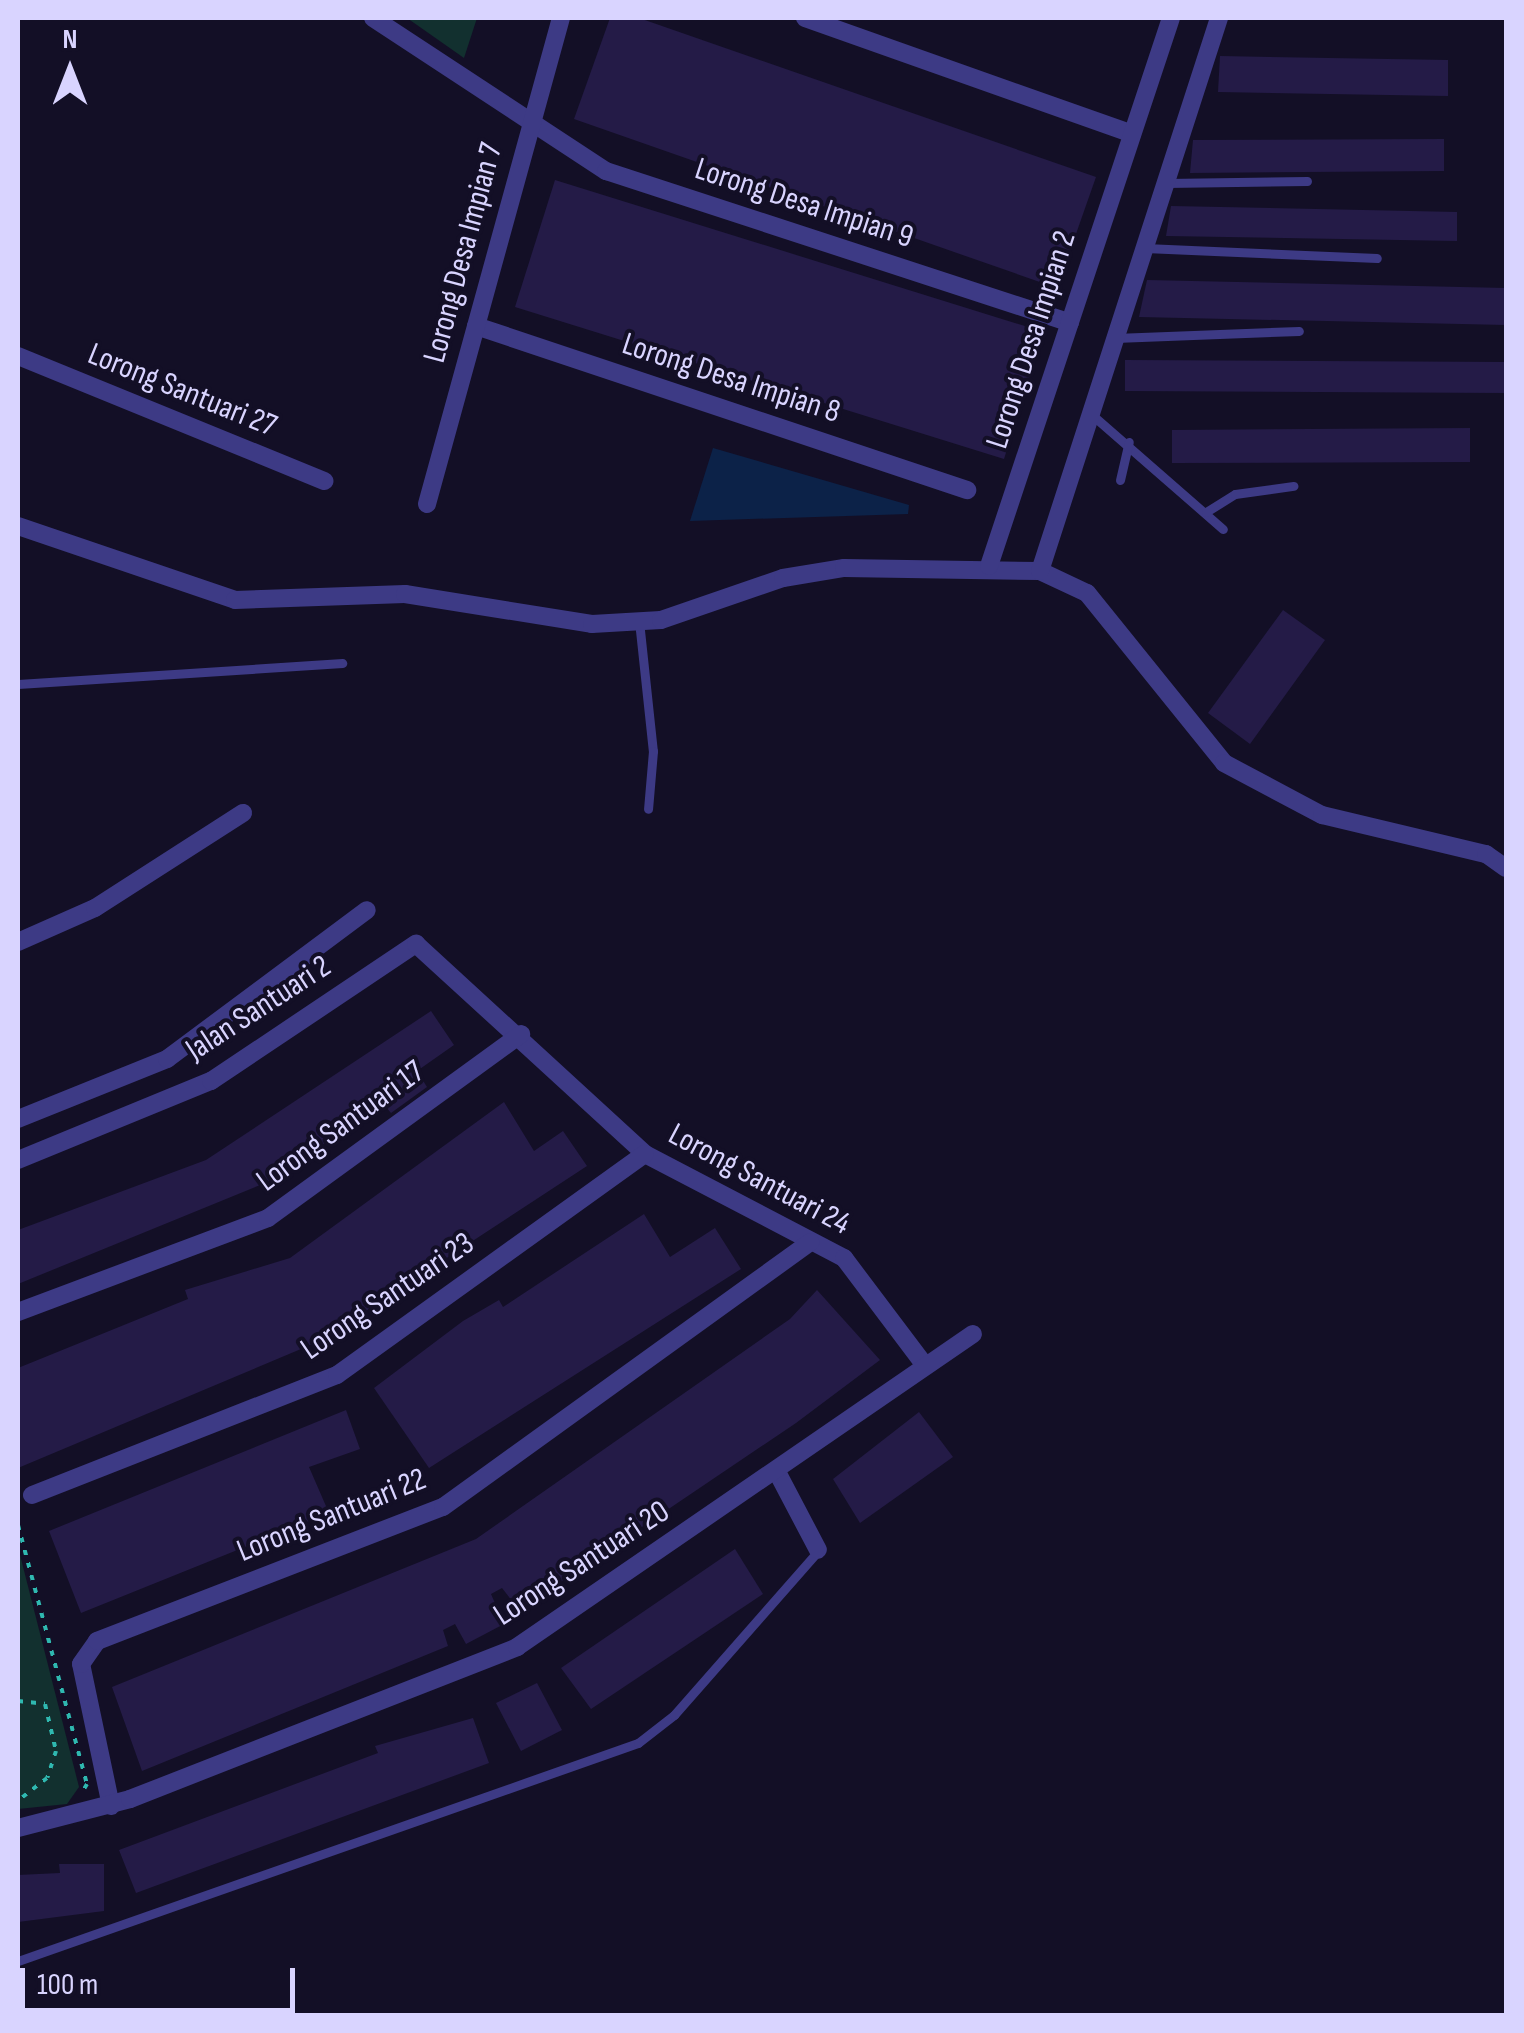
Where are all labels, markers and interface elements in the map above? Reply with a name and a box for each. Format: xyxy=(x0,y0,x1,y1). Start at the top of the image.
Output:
north arrow xyxy=(20,20,120,120)
text: N xyxy=(63,23,77,56)
street label: Lorong Desa Impian 7 xyxy=(416,139,512,367)
street label: Lorong Desa Impian 9 xyxy=(690,151,918,257)
street label: Lorong Desa Impian 2 xyxy=(979,227,1085,453)
street label: Lorong Desa Impian 8 xyxy=(617,326,845,432)
street label: Lorong Santuari 27 xyxy=(82,336,282,446)
street label: Jalan Santuari 2 xyxy=(179,948,339,1070)
street label: Lorong Santuari 17 xyxy=(250,1053,432,1201)
street label: Lorong Santuari 24 xyxy=(662,1116,856,1244)
street label: Lorong Santuari 23 xyxy=(294,1225,482,1369)
street label: Lorong Santuari 22 xyxy=(232,1461,432,1571)
street label: Lorong Santuari 20 xyxy=(487,1493,677,1635)
scale bar xyxy=(25,1948,300,2010)
text: 100 m xyxy=(37,1967,98,2003)

